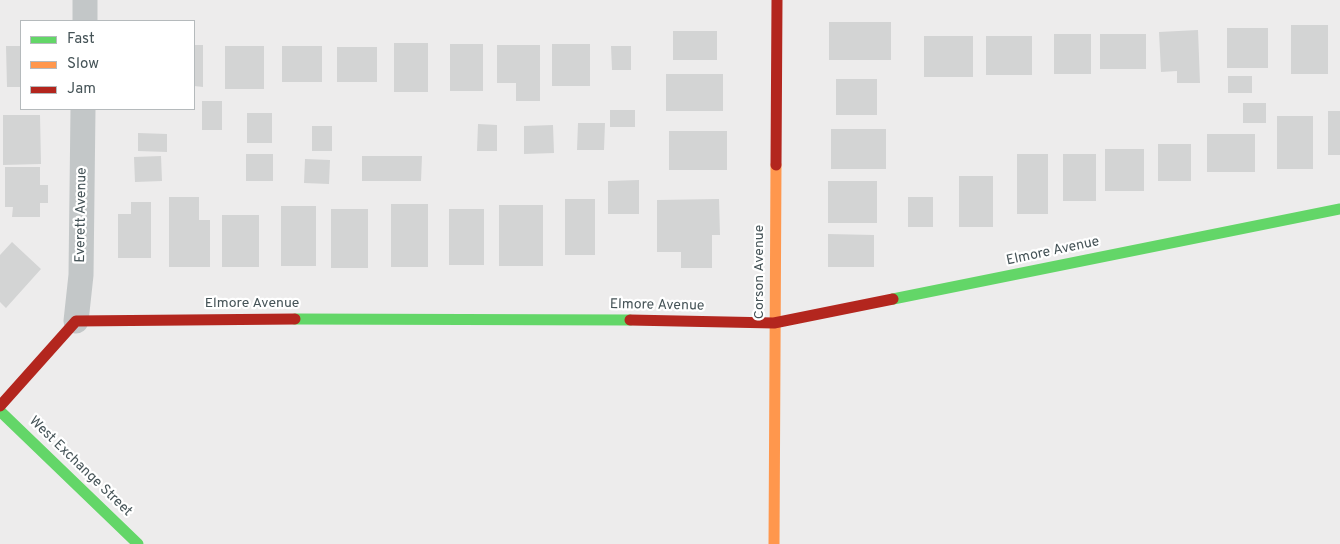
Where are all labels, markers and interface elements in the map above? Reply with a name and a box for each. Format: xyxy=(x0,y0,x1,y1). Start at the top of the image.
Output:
legend xyxy=(20,20,195,110)
text: Fast xyxy=(67,30,95,49)
text: Slow xyxy=(67,55,99,74)
text: Jam xyxy=(67,80,96,99)
street label: Everett Avenue xyxy=(73,167,91,263)
street label: Corson Avenue xyxy=(752,225,768,319)
street label: Elmore Avenue xyxy=(1005,234,1101,270)
street label: Elmore Avenue xyxy=(205,296,299,312)
street label: Elmore Avenue xyxy=(610,297,704,315)
street label: West Exchange Street xyxy=(25,413,135,521)

